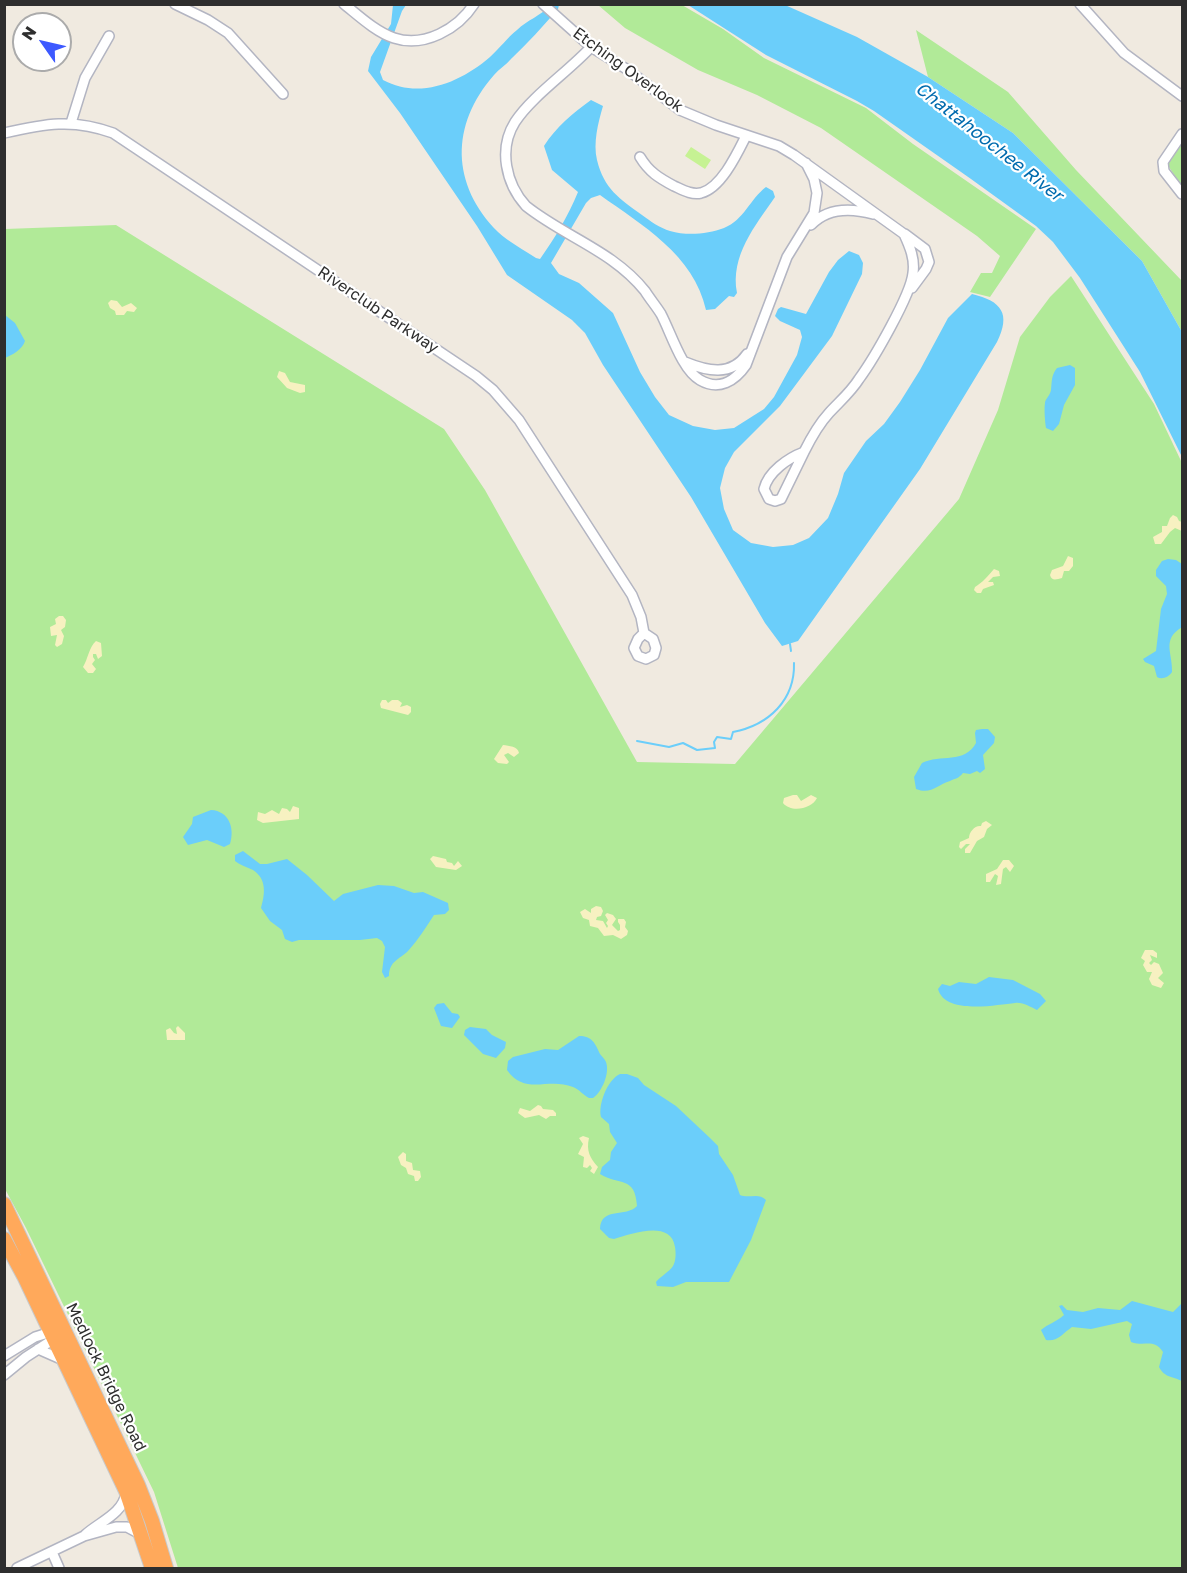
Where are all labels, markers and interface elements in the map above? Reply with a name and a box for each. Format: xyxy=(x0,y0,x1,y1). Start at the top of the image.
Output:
north arrow xyxy=(12,12,72,72)
text: N xyxy=(17,22,40,44)
street label: Etching Overlook xyxy=(569,23,687,117)
water label: Chattahoochee River xyxy=(911,78,1067,206)
street label: Riverclub Parkway xyxy=(314,262,442,358)
street label: Medlock Bridge Road xyxy=(62,1300,150,1454)

